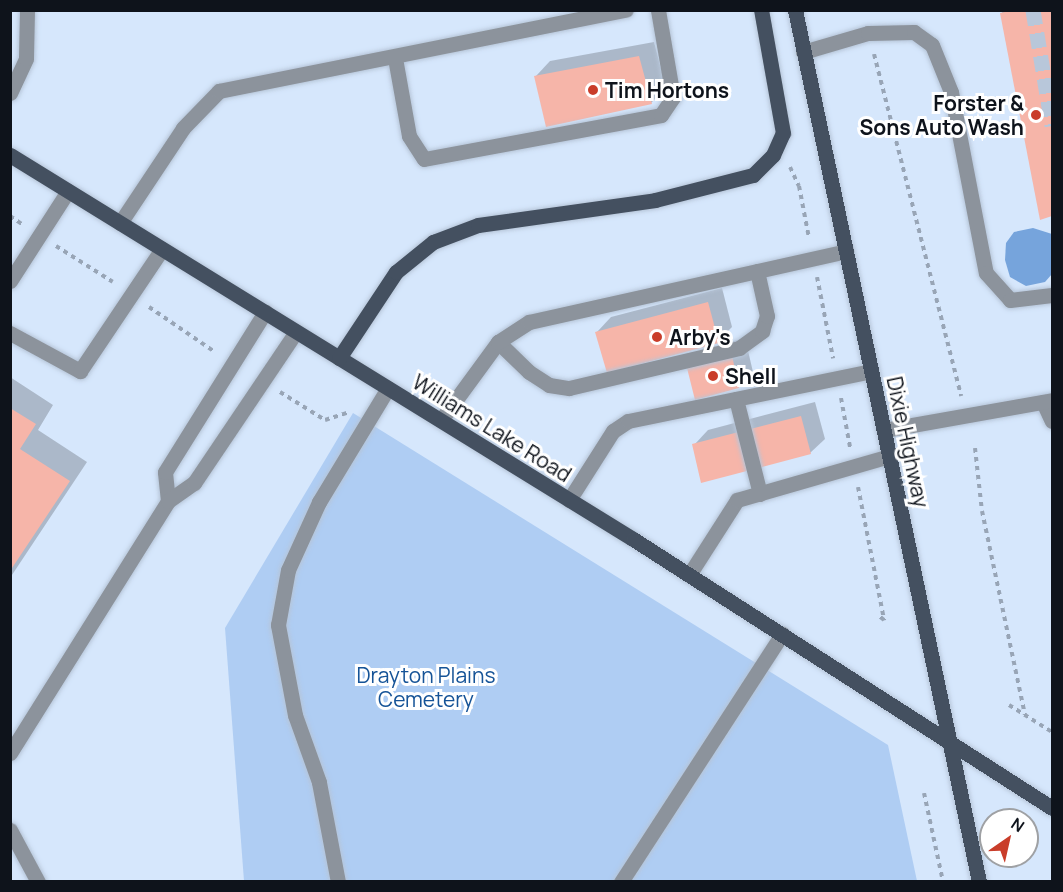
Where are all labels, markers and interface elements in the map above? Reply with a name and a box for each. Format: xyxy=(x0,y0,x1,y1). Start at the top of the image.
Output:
place label: Tim Hortons xyxy=(605,77,729,103)
marker: Tim Hortons xyxy=(586,83,600,97)
place label: Forster & Sons Auto Wash xyxy=(859,90,1024,140)
marker: Forster & Sons Auto Wash xyxy=(1029,108,1043,122)
place label: Arby's xyxy=(669,324,731,350)
marker: Arby's xyxy=(650,330,664,344)
place label: Shell xyxy=(725,363,776,389)
street label: Williams Lake Road xyxy=(408,369,576,487)
marker: Shell xyxy=(706,369,720,383)
street label: Dixie Highway xyxy=(882,374,934,510)
park label: Drayton Plains Cemetery xyxy=(357,662,495,712)
north arrow xyxy=(979,808,1039,868)
text: N xyxy=(1007,812,1029,837)

